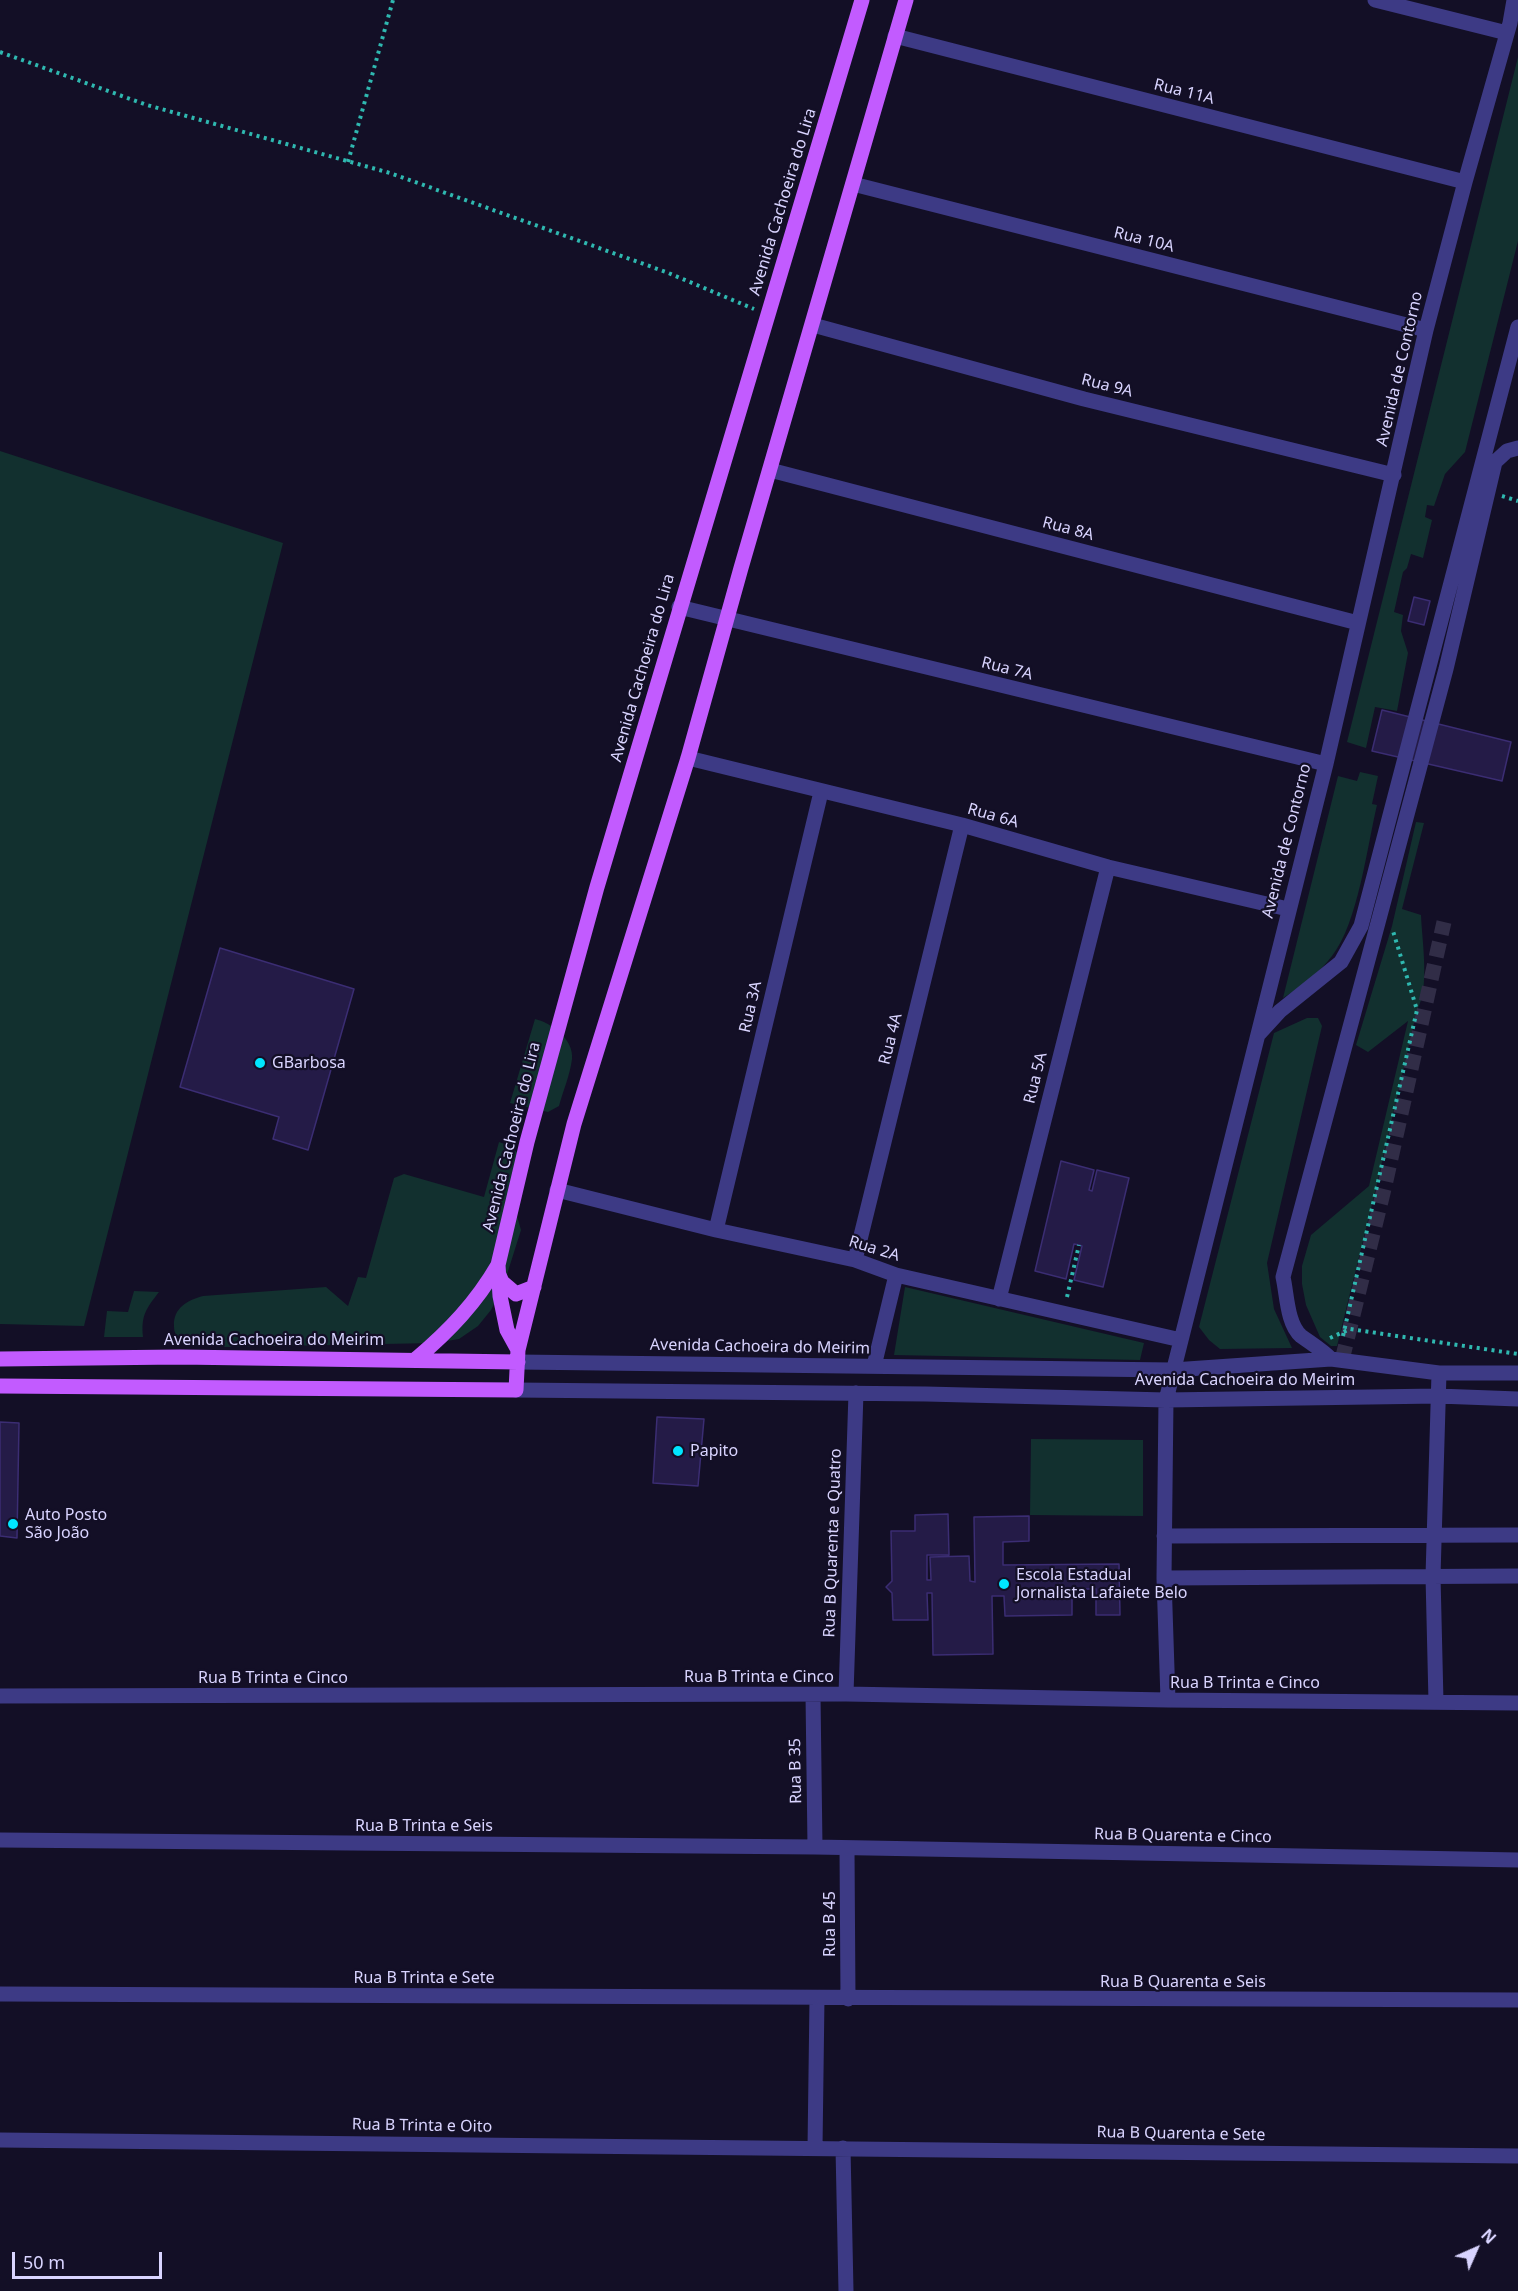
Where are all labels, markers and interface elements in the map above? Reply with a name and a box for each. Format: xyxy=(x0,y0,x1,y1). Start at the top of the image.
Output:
street label: Rua 11A xyxy=(1152,75,1216,109)
street label: Avenida Cachoeira do Lira xyxy=(745,106,821,298)
street label: Rua 10A xyxy=(1112,223,1176,257)
street label: Avenida de Contorno xyxy=(1373,290,1427,448)
street label: Rua 9A xyxy=(1079,370,1135,402)
street label: Rua 8A xyxy=(1040,513,1096,545)
street label: Avenida Cachoeira do Lira xyxy=(607,572,679,764)
street label: Rua 7A xyxy=(979,653,1035,685)
street label: Avenida de Contorno xyxy=(1258,762,1316,920)
street label: Rua 6A xyxy=(965,800,1021,832)
street label: Rua 3A xyxy=(736,979,766,1035)
street label: Rua 4A xyxy=(875,1011,907,1067)
street label: Avenida Cachoeira do Lira xyxy=(479,1040,545,1234)
street label: Rua 5A xyxy=(1020,1050,1052,1106)
place label: GBarbosa xyxy=(272,1053,346,1073)
marker: GBarbosa xyxy=(253,1056,267,1070)
street label: Rua 2A xyxy=(846,1232,902,1266)
street label: Avenida Cachoeira do Meirim xyxy=(164,1330,384,1350)
street label: Avenida Cachoeira do Meirim xyxy=(650,1335,870,1359)
street label: Avenida Cachoeira do Meirim xyxy=(1135,1370,1355,1390)
place label: Papito xyxy=(690,1441,738,1461)
marker: Papito xyxy=(671,1444,685,1458)
street label: Rua B Quarenta e Quatro xyxy=(820,1448,846,1638)
place label: Auto Posto São João xyxy=(25,1505,107,1543)
marker: Auto Posto São João xyxy=(6,1517,20,1531)
place label: Escola Estadual Jornalista Lafaiete Belo xyxy=(1016,1565,1188,1603)
marker: Escola Estadual Jornalista Lafaiete Belo xyxy=(997,1577,1011,1591)
street label: Rua B Trinta e Cinco xyxy=(684,1667,834,1687)
street label: Rua B Trinta e Cinco xyxy=(198,1668,348,1688)
street label: Rua B Trinta e Cinco xyxy=(1170,1673,1320,1693)
street label: Rua B 35 xyxy=(786,1738,806,1804)
street label: Rua B Trinta e Seis xyxy=(355,1816,493,1836)
street label: Rua B Quarenta e Cinco xyxy=(1094,1825,1272,1847)
street label: Rua B 45 xyxy=(820,1891,840,1957)
street label: Rua B Trinta e Sete xyxy=(354,1968,494,1988)
street label: Rua B Quarenta e Seis xyxy=(1100,1972,1266,1992)
street label: Rua B Trinta e Oito xyxy=(352,2115,492,2137)
street label: Rua B Quarenta e Sete xyxy=(1096,2123,1266,2145)
north arrow xyxy=(1446,2219,1506,2279)
text: N xyxy=(1476,2224,1501,2249)
scale bar xyxy=(15,2240,165,2278)
text: 50 m xyxy=(23,2250,65,2274)

